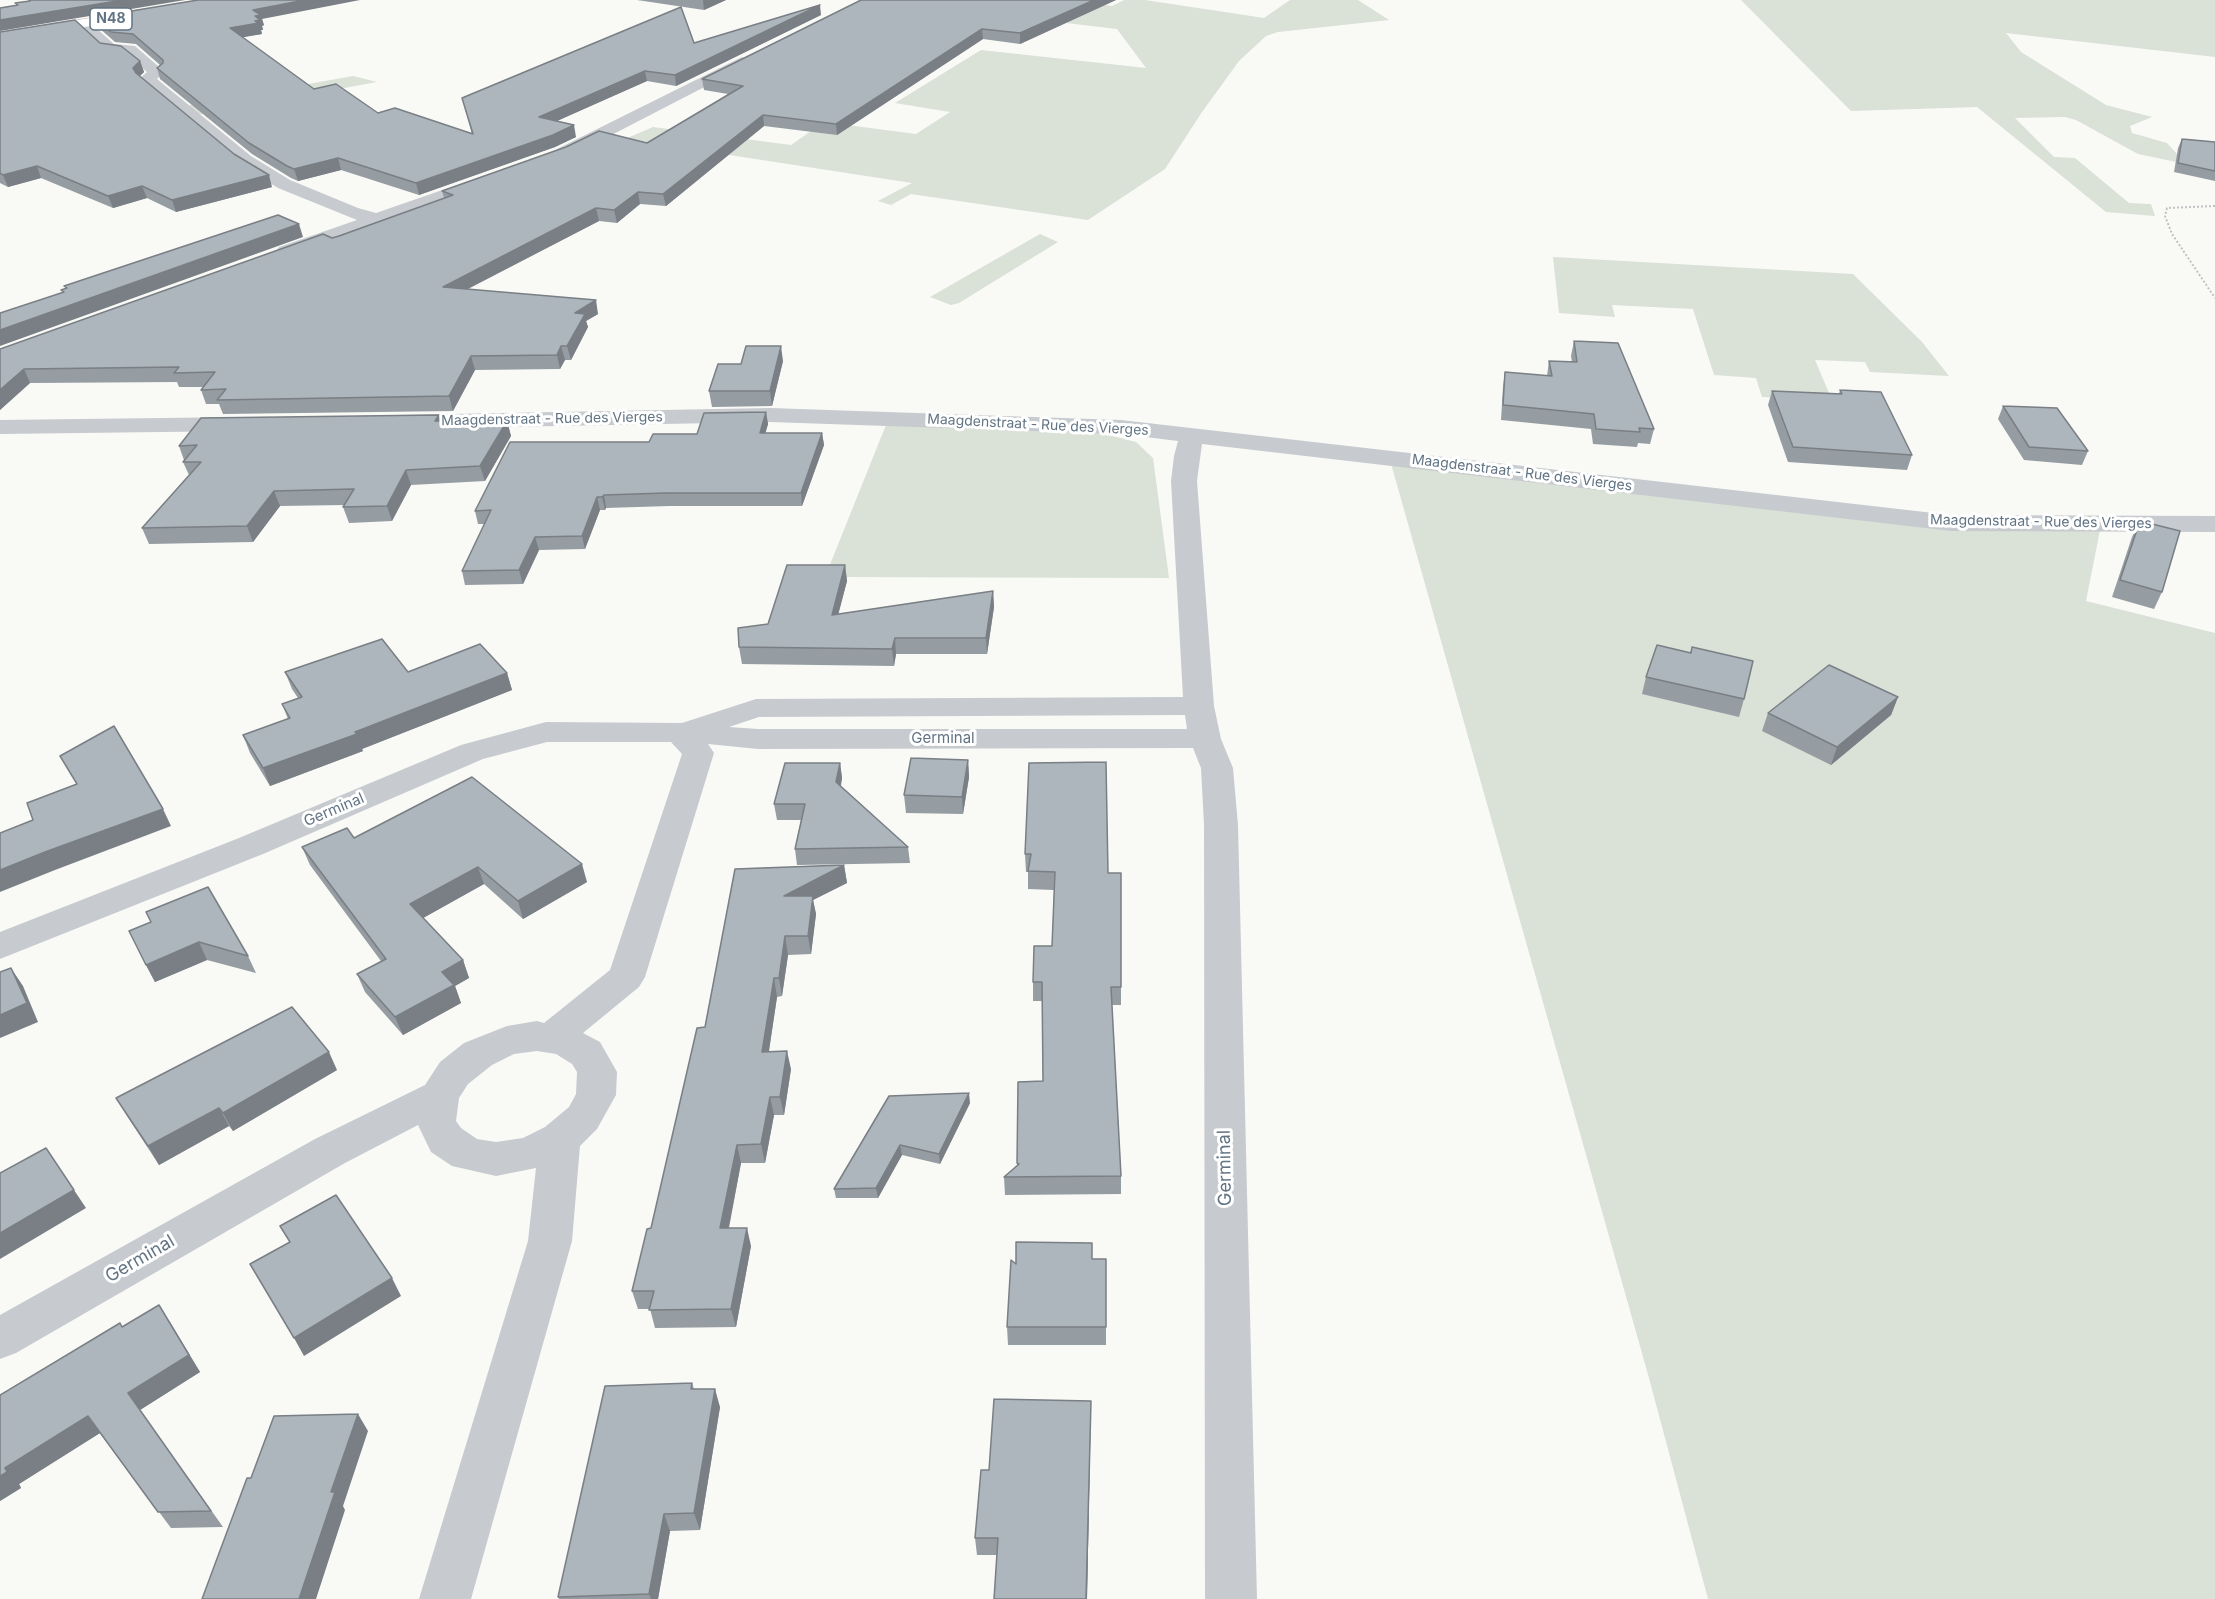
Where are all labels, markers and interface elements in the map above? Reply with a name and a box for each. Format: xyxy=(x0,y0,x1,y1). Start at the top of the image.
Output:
road number: N48 xyxy=(90,8,132,30)
street label: Maagdenstraat - Rue des Vierges xyxy=(441,409,663,429)
street label: Maagdenstraat - Rue des Vierges xyxy=(927,411,1149,439)
street label: Maagdenstraat - Rue des Vierges xyxy=(1411,451,1633,495)
street label: Maagdenstraat - Rue des Vierges xyxy=(1930,512,2152,532)
street label: Germinal xyxy=(911,729,975,747)
street label: Germinal xyxy=(301,789,367,831)
street label: Germinal xyxy=(1214,1130,1236,1206)
street label: Germinal xyxy=(102,1231,178,1287)

